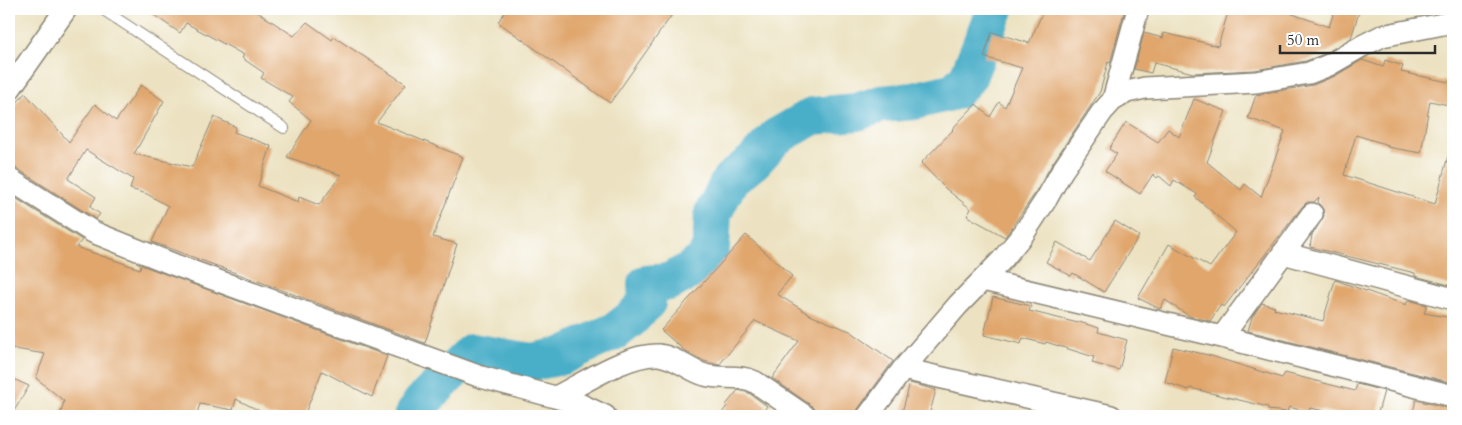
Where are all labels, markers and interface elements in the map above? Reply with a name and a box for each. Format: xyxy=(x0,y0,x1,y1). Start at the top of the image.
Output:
scale bar xyxy=(1280,22,1434,54)
text: 50 m xyxy=(1287,30,1319,50)

